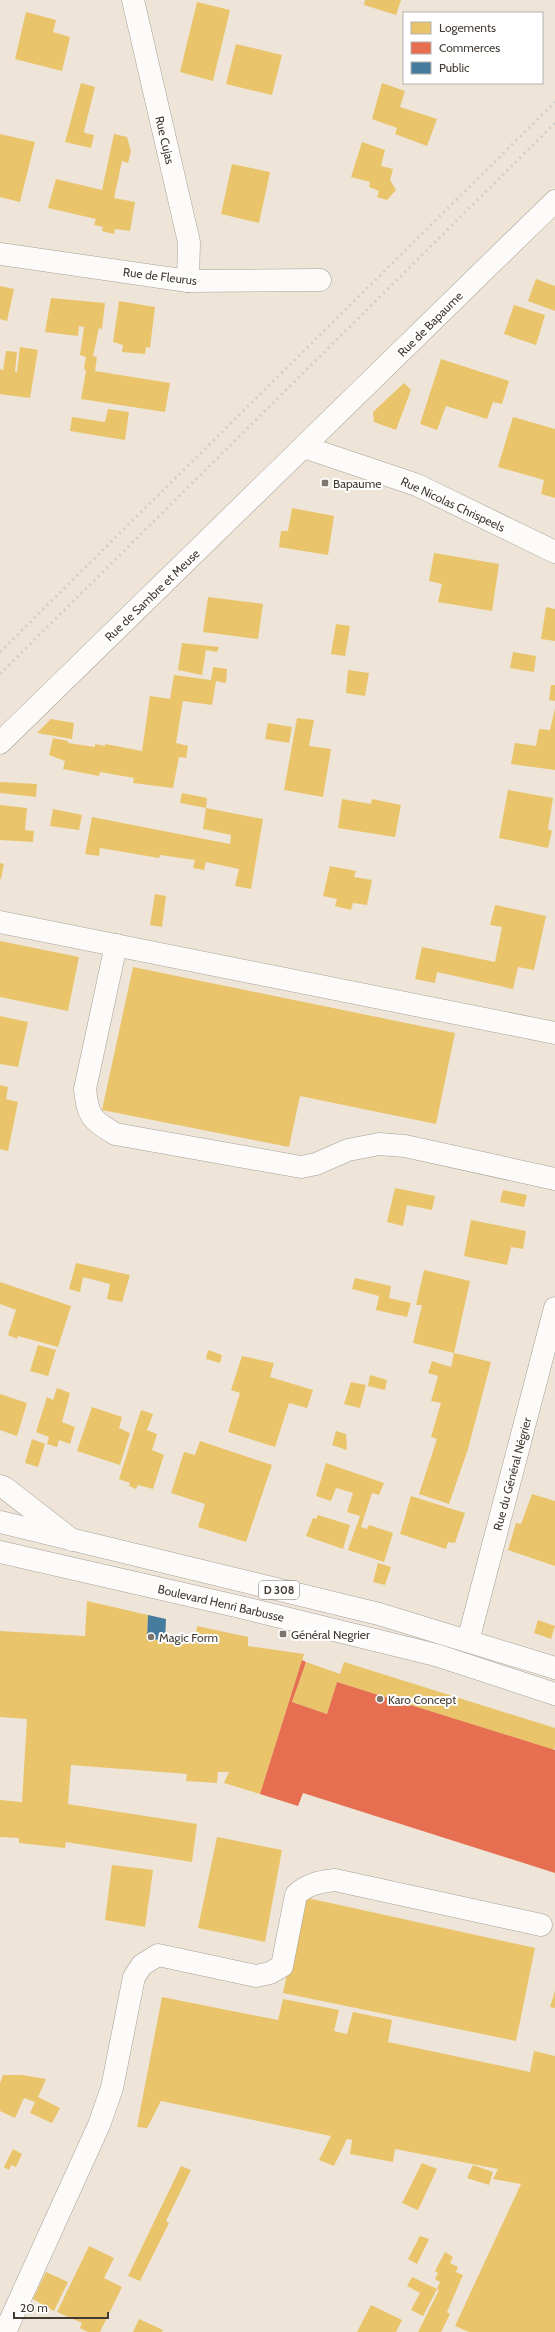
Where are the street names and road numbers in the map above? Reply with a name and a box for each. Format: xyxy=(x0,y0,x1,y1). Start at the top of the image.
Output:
street label: Rue Cujas xyxy=(152,114,178,166)
street label: Rue de Fleurus xyxy=(122,264,198,288)
street label: Rue de Bapaume xyxy=(394,288,466,360)
street label: Rue Nicolas Chrispeels xyxy=(398,473,508,535)
street label: Rue de Sambre et Meuse xyxy=(101,546,203,644)
street label: Rue du Général Négrier xyxy=(490,1416,534,1532)
street label: Boulevard Henri Barbusse xyxy=(156,1581,286,1625)
road number: D 308 xyxy=(259,1581,299,1599)

